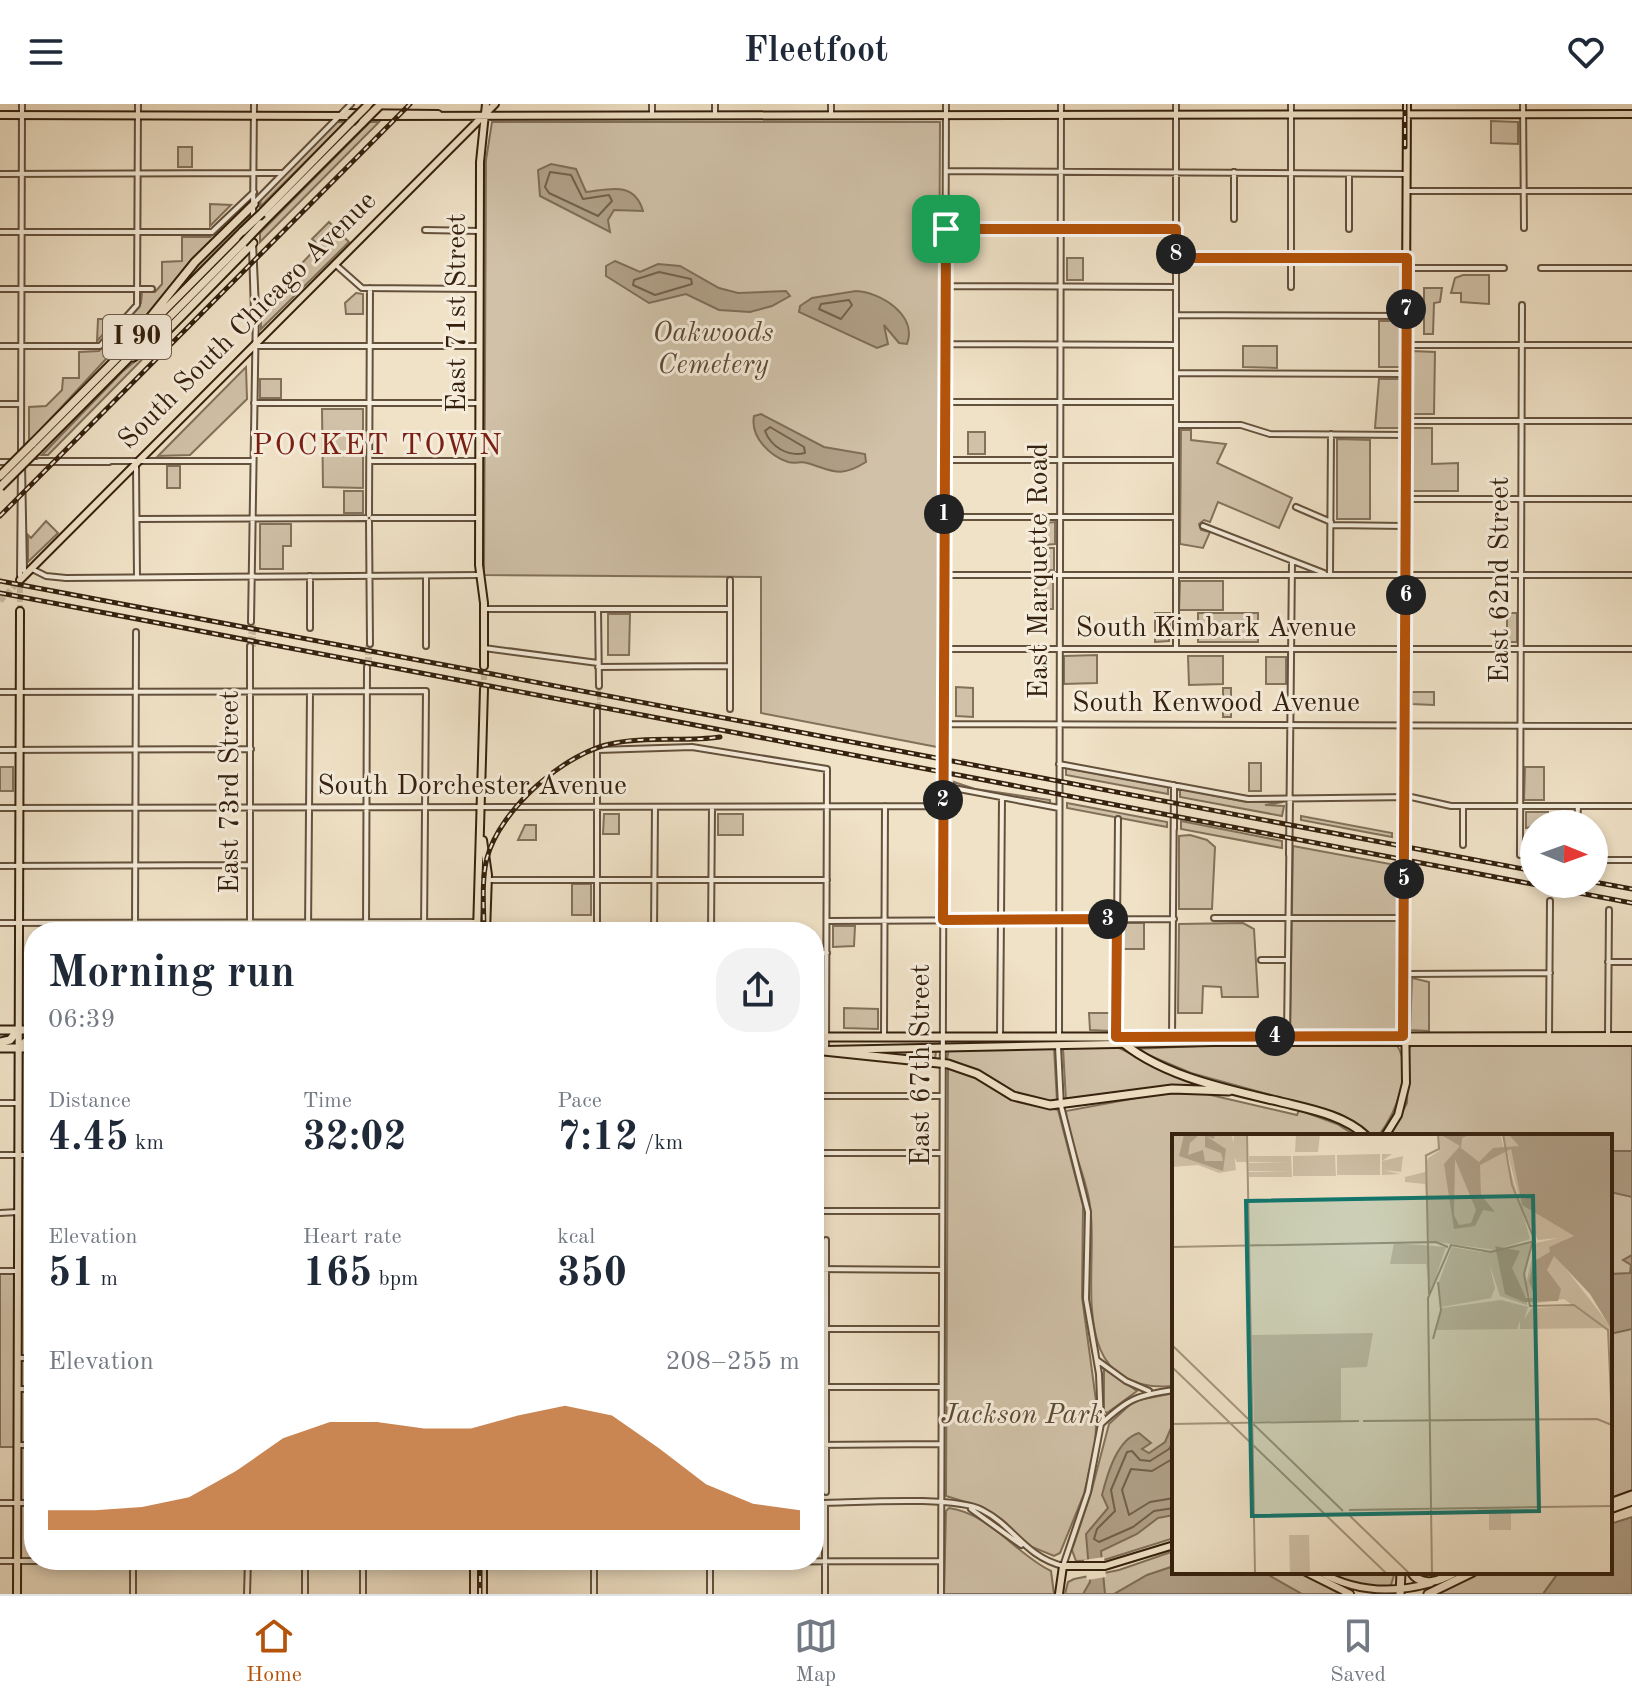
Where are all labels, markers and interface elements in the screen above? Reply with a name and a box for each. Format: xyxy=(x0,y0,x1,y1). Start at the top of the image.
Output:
icon: menu xyxy=(24,30,68,74)
icon: heart xyxy=(1564,30,1608,74)
text: Fleetfoot xyxy=(744,34,888,70)
street label: South South Chicago Avenue xyxy=(114,187,382,455)
pin xyxy=(912,195,980,263)
icon: arrive xyxy=(924,207,968,251)
street label: East 71st Street xyxy=(444,213,472,413)
pin: 8 xyxy=(1156,234,1196,274)
text: 8 xyxy=(1170,243,1182,265)
pin: 7 xyxy=(1386,289,1426,329)
text: 7 xyxy=(1400,298,1412,320)
road number: I 90 xyxy=(103,315,171,359)
park label: Oakwoods Cemetery xyxy=(652,320,774,380)
district label: POCKET TOWN xyxy=(252,431,504,461)
street label: East Marquette Road xyxy=(1026,443,1054,699)
street label: East 62nd Street xyxy=(1487,476,1515,684)
pin: 1 xyxy=(924,494,964,534)
text: 1 xyxy=(938,503,950,525)
pin: 6 xyxy=(1386,575,1426,615)
text: 6 xyxy=(1400,584,1412,606)
street label: South Kimbark Avenue xyxy=(1075,615,1357,643)
street label: East 73rd Street xyxy=(217,690,245,894)
street label: South Kenwood Avenue xyxy=(1072,690,1360,718)
street label: South Dorchester Avenue xyxy=(317,773,627,801)
pin: 2 xyxy=(923,780,963,820)
text: 2 xyxy=(937,789,949,811)
north arrow xyxy=(1520,810,1608,898)
map controls xyxy=(1520,810,1608,898)
pin: 5 xyxy=(1384,859,1424,899)
text: 5 xyxy=(1398,868,1410,890)
pin: 3 xyxy=(1088,899,1128,939)
text: 3 xyxy=(1102,908,1114,930)
button: share xyxy=(716,948,800,1032)
text: Morning run xyxy=(48,952,295,996)
street label: East 67th Street xyxy=(908,964,936,1166)
text: 06:39 xyxy=(48,1007,116,1033)
pin: 4 xyxy=(1255,1016,1295,1056)
text: 4 xyxy=(1269,1025,1281,1047)
text: Distance xyxy=(48,1090,131,1112)
text: Time xyxy=(303,1090,352,1112)
text: Pace xyxy=(557,1090,602,1112)
text: 4.45 xyxy=(48,1119,129,1159)
text: 32:02 xyxy=(303,1119,407,1159)
text: 7:12 xyxy=(557,1119,638,1159)
text: km xyxy=(129,1132,164,1154)
text: /km xyxy=(638,1132,683,1154)
inset map xyxy=(1172,1134,1612,1574)
text: Elevation xyxy=(48,1226,138,1248)
text: Heart rate xyxy=(303,1226,402,1248)
text: kcal xyxy=(557,1226,595,1248)
text: 51 xyxy=(48,1255,94,1295)
text: 165 xyxy=(303,1255,372,1295)
text: 350 xyxy=(557,1255,627,1295)
text: m xyxy=(94,1268,118,1290)
text: bpm xyxy=(372,1268,419,1290)
text: Elevation xyxy=(48,1349,154,1375)
text: 208–255 m xyxy=(665,1349,800,1375)
park label: Jackson Park xyxy=(941,1402,1103,1430)
tab: Home xyxy=(246,1614,302,1689)
tab: Map xyxy=(794,1614,838,1689)
tab: Saved xyxy=(1330,1614,1386,1689)

